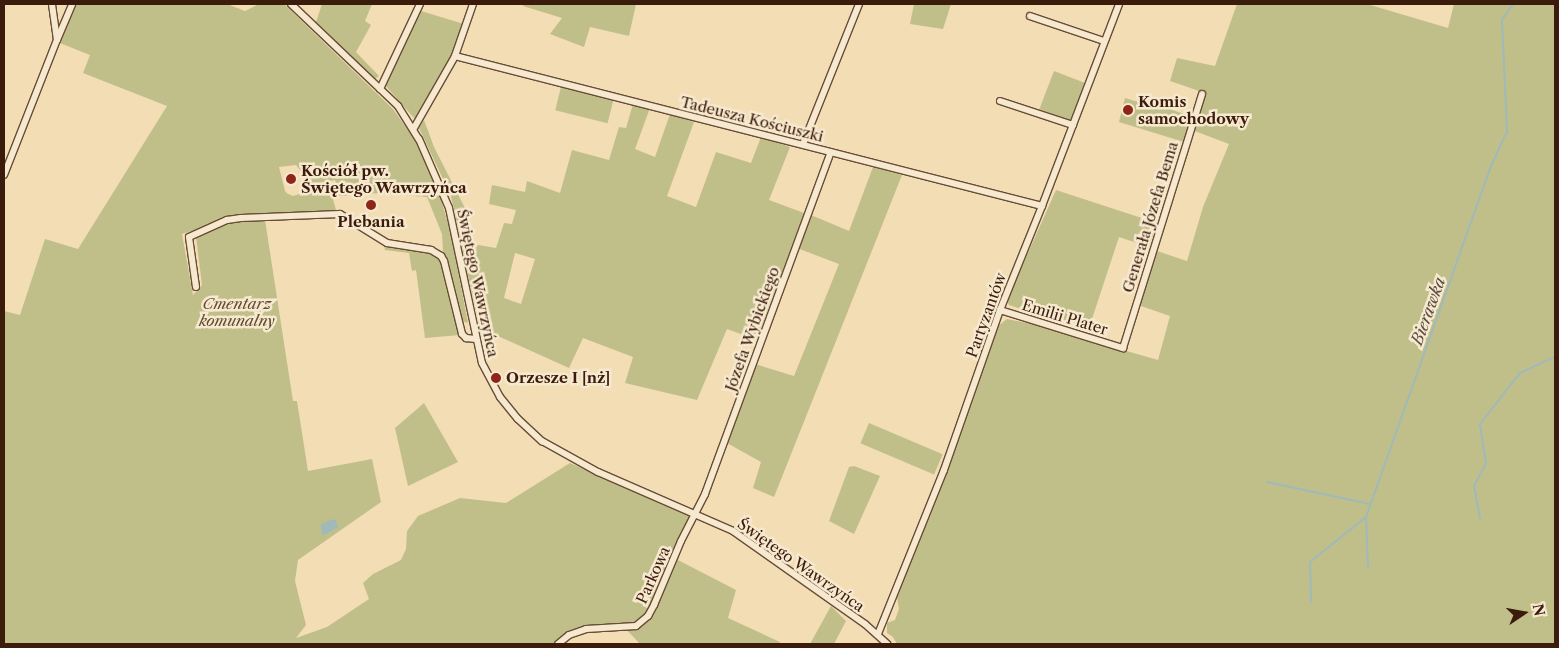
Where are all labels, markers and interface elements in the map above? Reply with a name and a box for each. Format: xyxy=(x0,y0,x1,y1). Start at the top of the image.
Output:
place label: Komis samochodowy xyxy=(1138,92,1249,127)
street label: Tadeusza Kościuszki xyxy=(679,93,825,145)
marker: Komis samochodowy xyxy=(1122,104,1134,116)
street label: Generała Józefa Bema xyxy=(1118,139,1182,295)
place label: Kościół pw. Świętego Wawrzyńca xyxy=(301,161,467,196)
marker: Kościół pw. Świętego Wawrzyńca xyxy=(285,173,297,185)
marker: Plebania xyxy=(365,199,377,211)
street label: Świętego Wawrzyńca xyxy=(453,207,503,359)
place label: Plebania xyxy=(337,213,405,231)
street label: Józefa Wybickiego xyxy=(721,264,783,394)
street label: Partyzantów xyxy=(962,270,1010,360)
water label: Bierawka xyxy=(1407,275,1449,347)
park label: Cmentarz komunalny xyxy=(199,294,275,329)
street label: Emilii Plater xyxy=(1020,295,1110,339)
place label: Orzesze I [nż] xyxy=(506,369,610,387)
marker: Orzesze I [nż] xyxy=(490,372,502,384)
street label: Świętego Wawrzyńca xyxy=(734,514,868,616)
street label: Parkowa xyxy=(632,544,674,606)
north arrow xyxy=(1499,588,1549,638)
text: N xyxy=(1529,602,1549,618)

